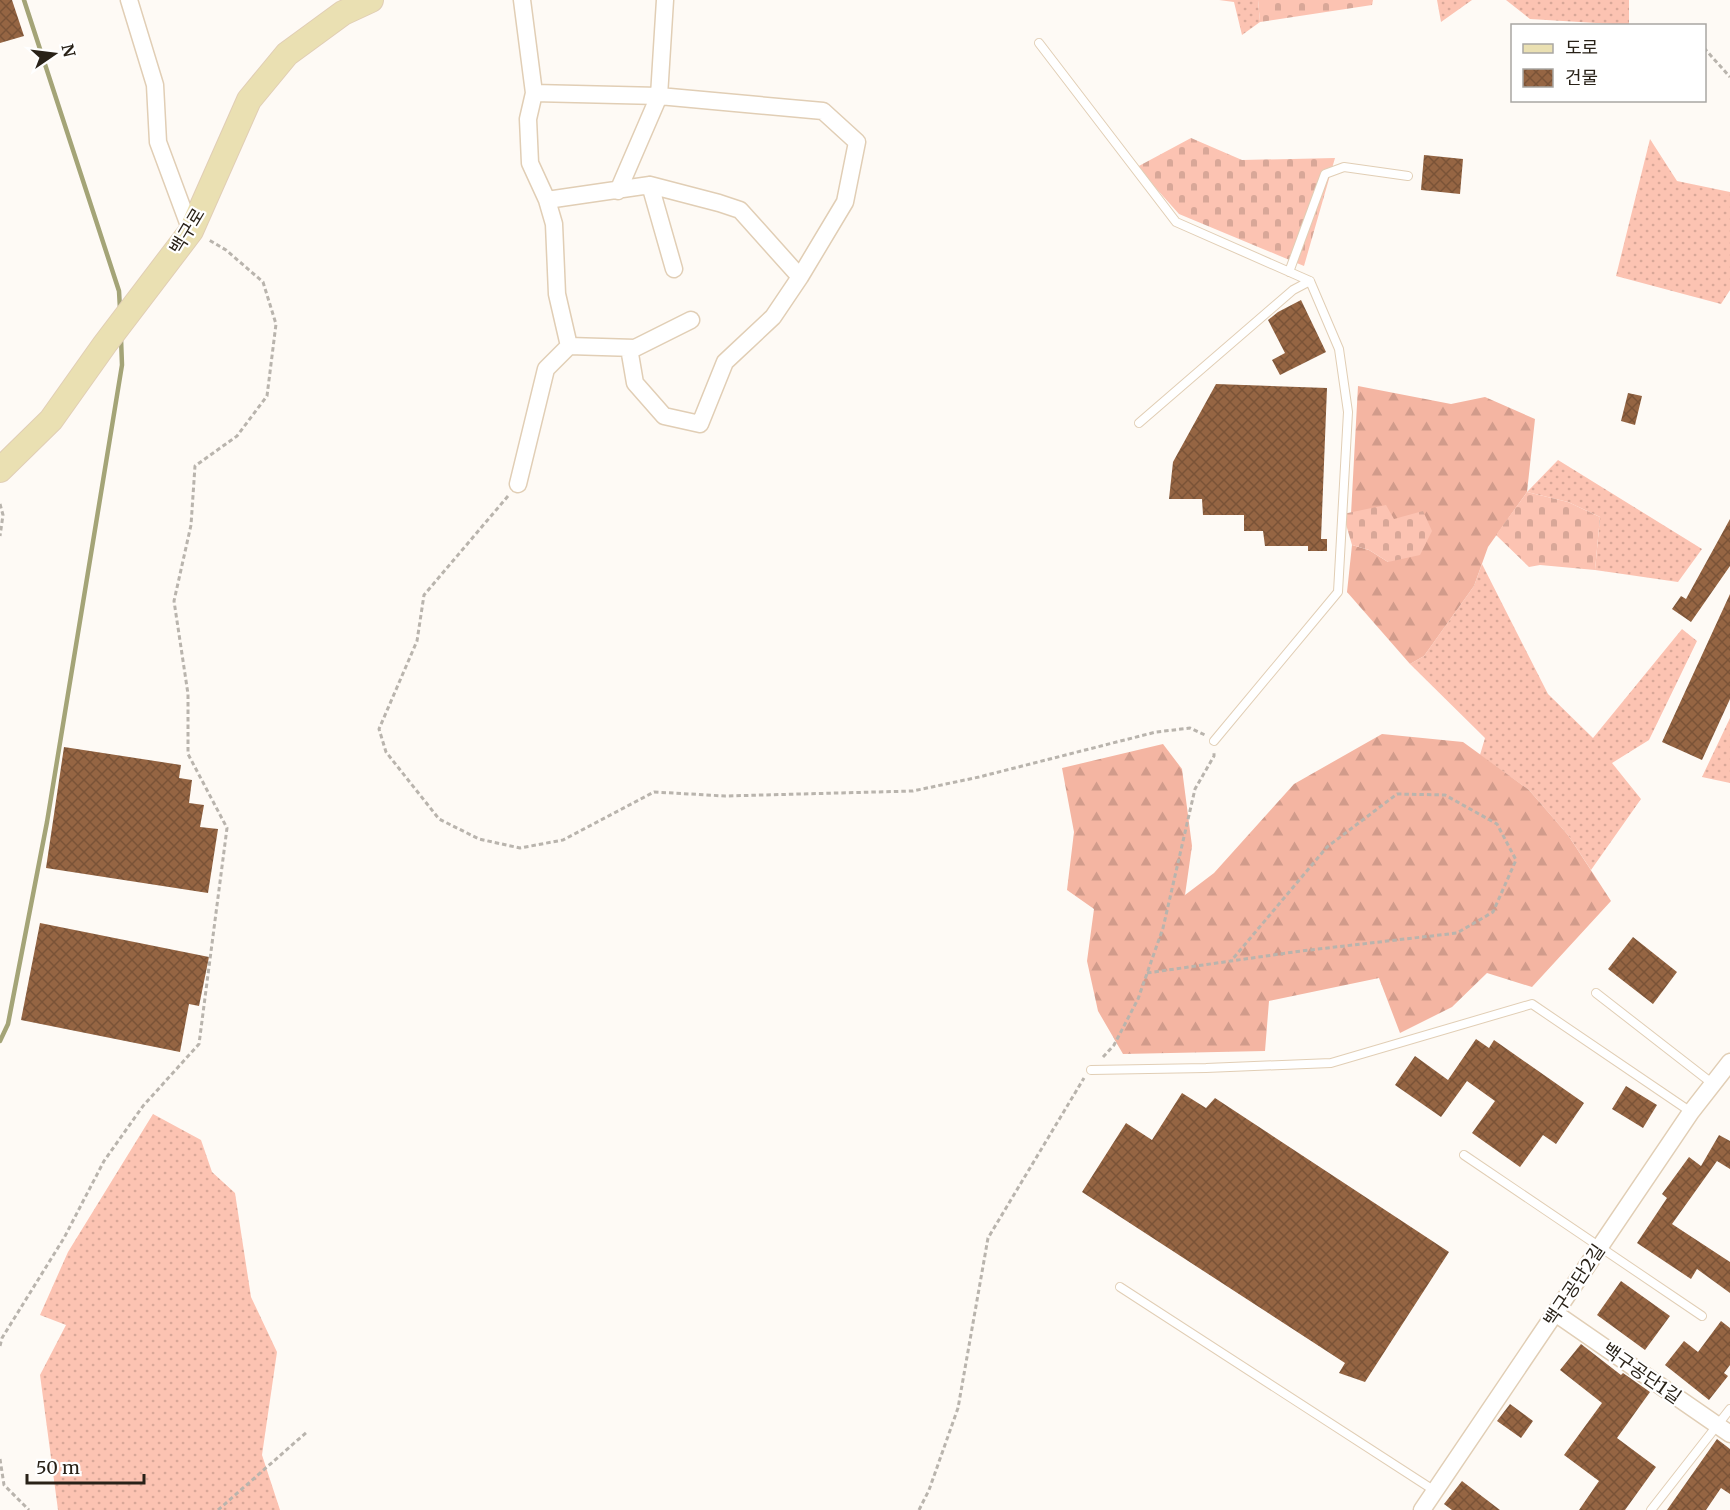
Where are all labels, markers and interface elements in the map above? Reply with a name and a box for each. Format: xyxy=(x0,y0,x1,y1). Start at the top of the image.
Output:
north arrow xyxy=(24,24,84,84)
legend xyxy=(1511,24,1706,102)
text: 도로 xyxy=(1565,36,1598,59)
text: N xyxy=(57,42,80,59)
text: 건물 xyxy=(1565,66,1598,89)
street label: 백구로 xyxy=(164,204,210,258)
street label: 백구공단2길 xyxy=(1538,1240,1610,1330)
street label: 백구공단1길 xyxy=(1598,1337,1686,1409)
scale bar xyxy=(27,1447,144,1485)
text: 50 m xyxy=(36,1456,80,1479)

